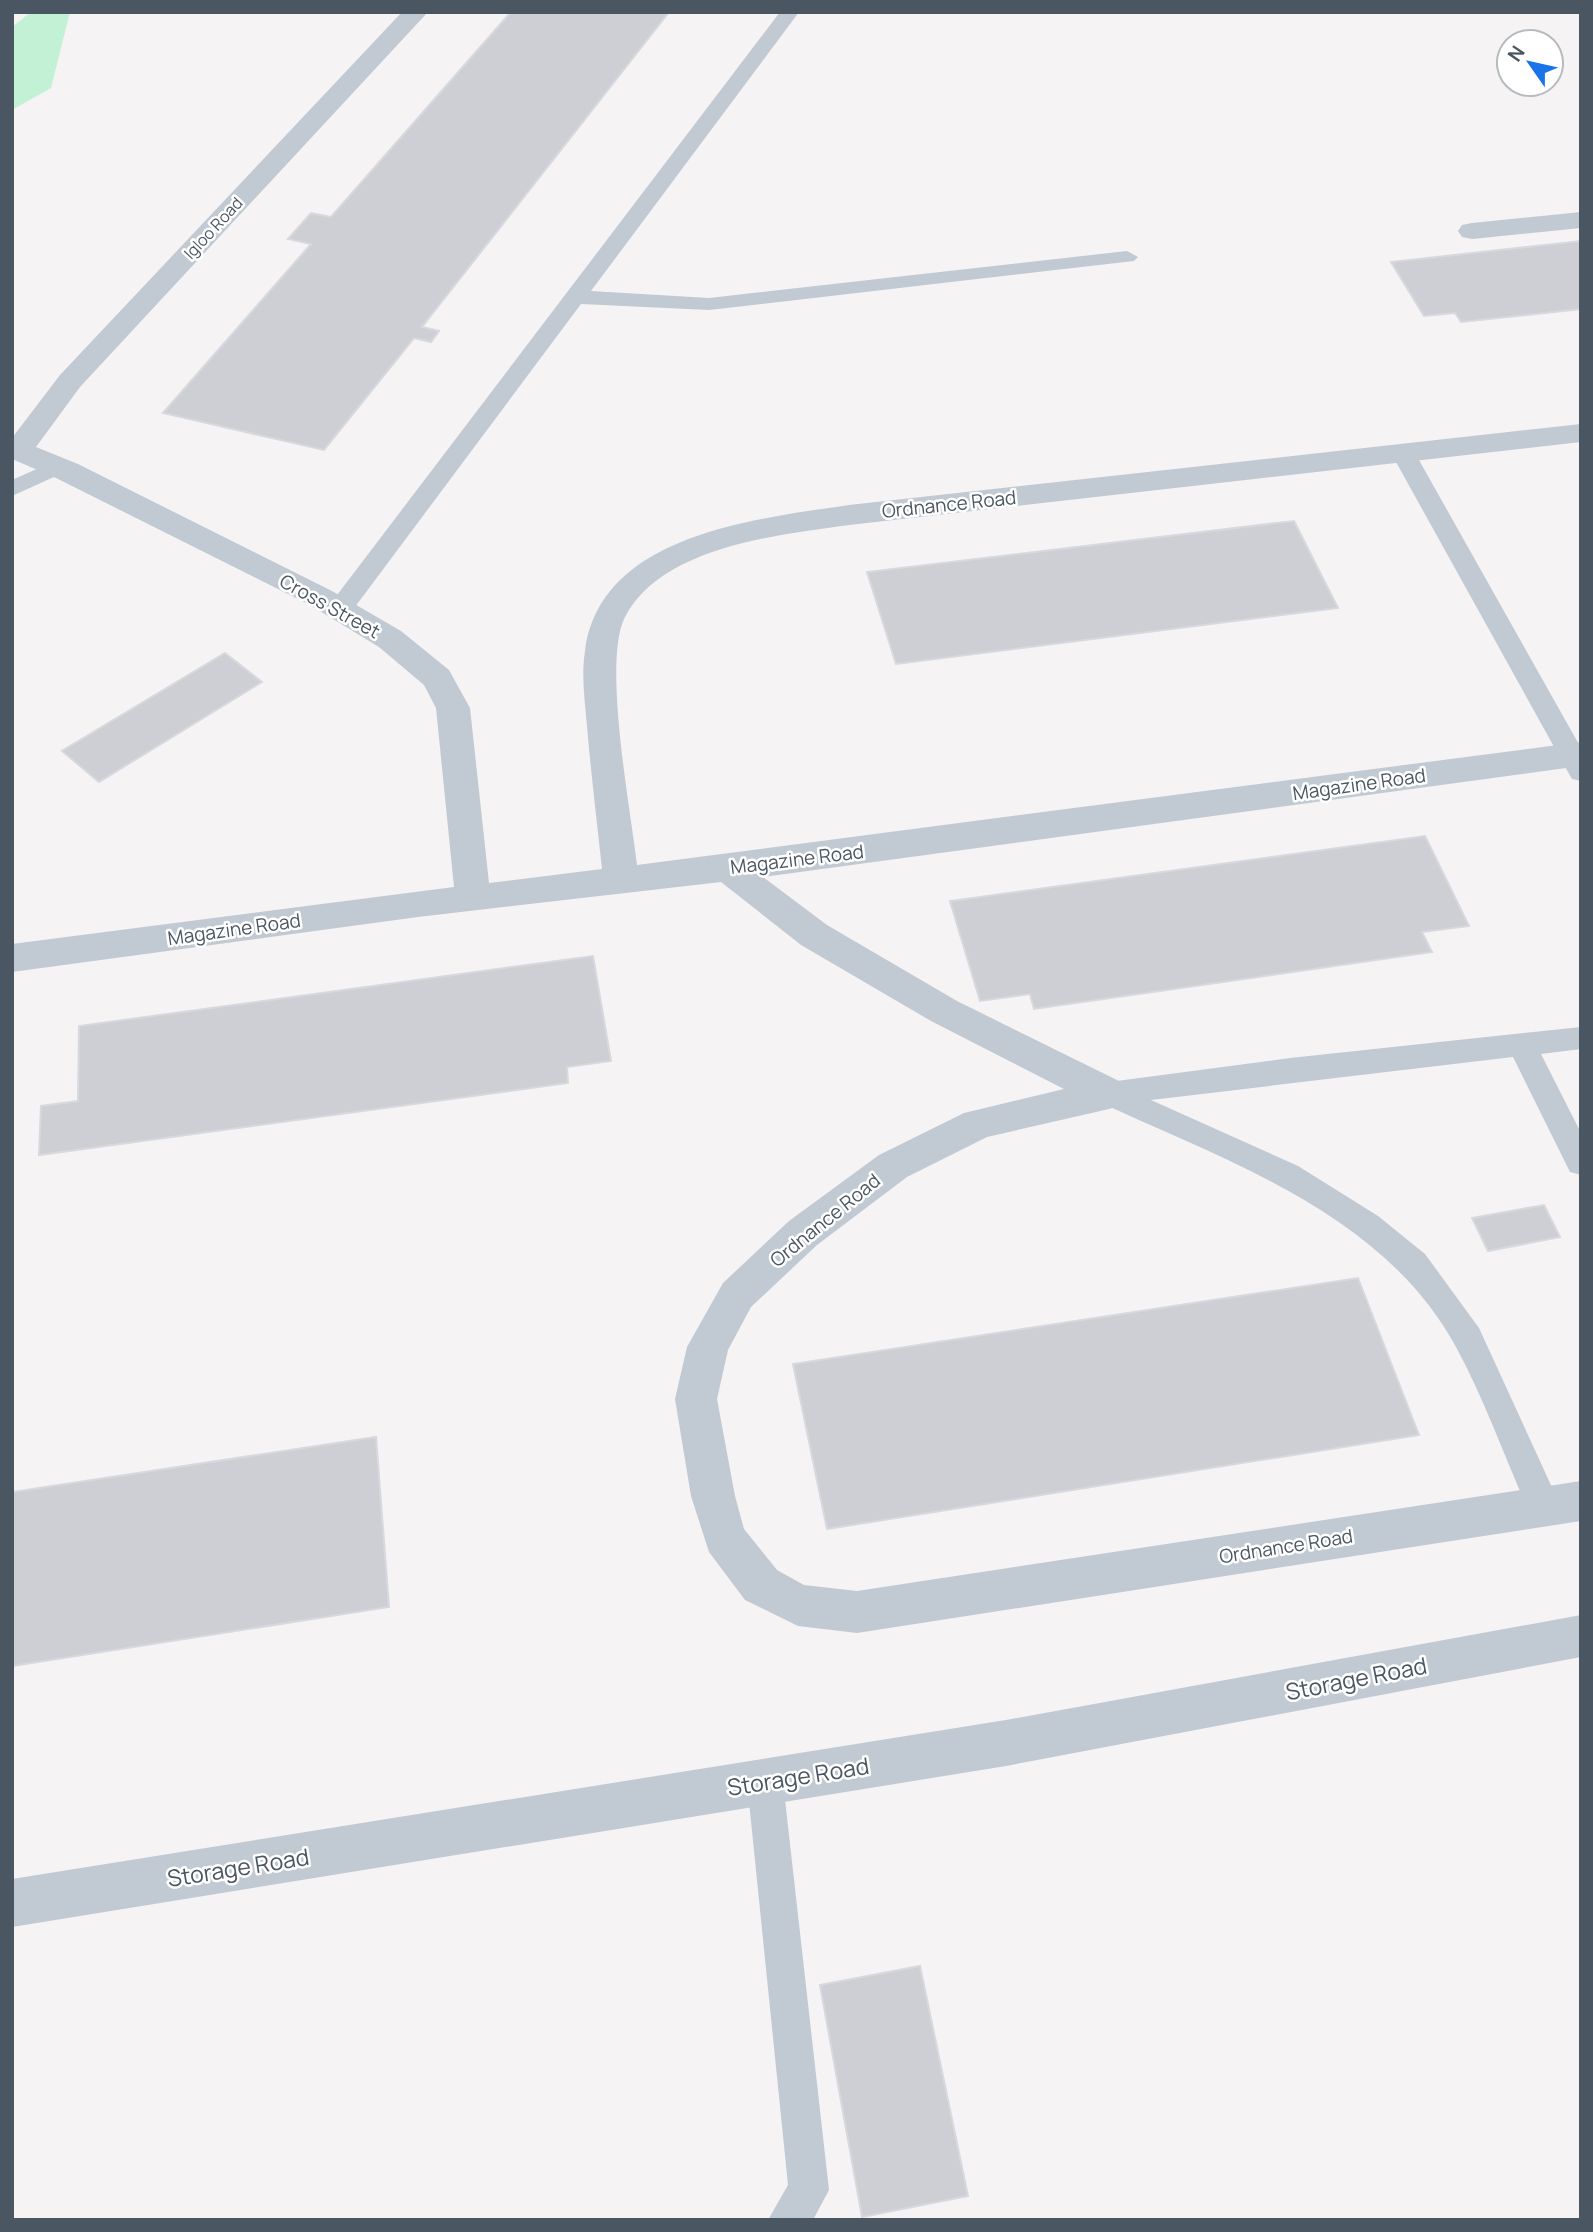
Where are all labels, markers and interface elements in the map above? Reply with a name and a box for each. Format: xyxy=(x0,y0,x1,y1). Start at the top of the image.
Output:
north arrow xyxy=(1495,28,1565,98)
text: N xyxy=(1501,41,1531,66)
street label: Igloo Road xyxy=(179,192,247,264)
street label: Ordnance Road xyxy=(881,484,1017,524)
street label: Cross Street xyxy=(275,568,385,644)
street label: Magazine Road xyxy=(1291,762,1427,806)
street label: Magazine Road xyxy=(729,838,865,880)
street label: Magazine Road xyxy=(166,907,302,951)
street label: Ordnance Road xyxy=(764,1167,886,1273)
street label: Ordnance Road xyxy=(1217,1523,1355,1569)
street label: Storage Road xyxy=(1283,1649,1429,1707)
street label: Storage Road xyxy=(725,1749,871,1803)
street label: Storage Road xyxy=(165,1840,311,1894)

